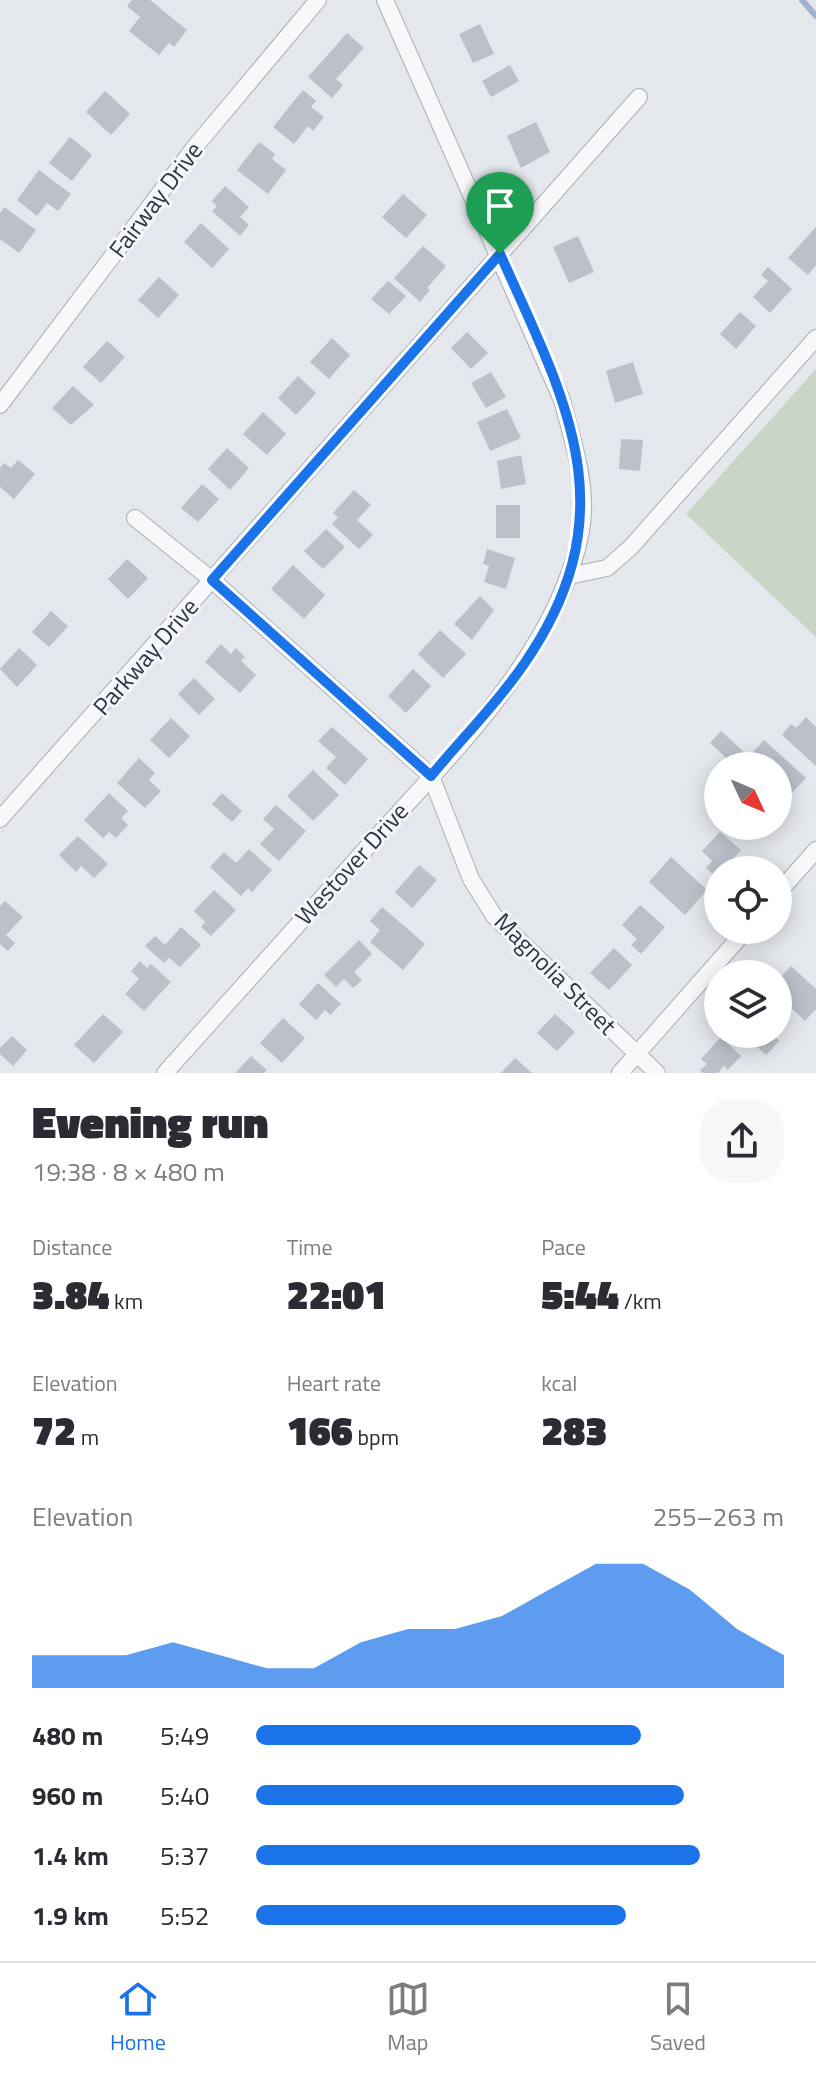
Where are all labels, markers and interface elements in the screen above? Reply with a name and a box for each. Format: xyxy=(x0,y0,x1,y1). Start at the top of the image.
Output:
street label: Fairway Drive xyxy=(100,134,211,265)
pin xyxy=(466,172,534,254)
icon: arrive xyxy=(478,184,522,228)
street label: Parkway Drive xyxy=(84,590,207,723)
north arrow xyxy=(704,752,792,840)
map controls xyxy=(704,752,792,1048)
street label: Westover Drive xyxy=(286,794,416,933)
button: locate xyxy=(704,856,792,944)
street label: Magnolia Street xyxy=(486,904,625,1043)
button: layers xyxy=(704,960,792,1048)
text: Evening run xyxy=(32,1088,269,1155)
button: share xyxy=(700,1099,784,1183)
text: 19:38 · 8 × 480 m xyxy=(32,1152,225,1191)
text: Distance xyxy=(32,1230,112,1264)
text: Time xyxy=(287,1230,333,1264)
text: Pace xyxy=(541,1230,586,1264)
text: 3.84 xyxy=(32,1264,109,1325)
text: 22:01 xyxy=(287,1264,386,1325)
text: 5:44 xyxy=(541,1264,619,1325)
text: km xyxy=(109,1284,143,1318)
text: /km xyxy=(619,1284,662,1318)
text: Elevation xyxy=(32,1366,118,1400)
text: Heart rate xyxy=(287,1366,381,1400)
text: kcal xyxy=(541,1366,577,1400)
text: 72 xyxy=(32,1400,76,1461)
text: 166 xyxy=(287,1400,353,1461)
text: 283 xyxy=(541,1400,607,1461)
text: m xyxy=(76,1420,99,1454)
text: bpm xyxy=(353,1420,399,1454)
text: Elevation xyxy=(32,1497,133,1536)
text: 255–263 m xyxy=(653,1497,784,1536)
text: 480 m xyxy=(32,1716,103,1755)
text: 5:49 xyxy=(160,1716,209,1755)
text: 960 m xyxy=(32,1776,103,1815)
text: 5:40 xyxy=(160,1776,209,1815)
text: 1.4 km xyxy=(32,1836,109,1875)
text: 5:37 xyxy=(160,1836,209,1875)
text: 1.9 km xyxy=(32,1896,109,1935)
text: 5:52 xyxy=(160,1896,209,1935)
tab: Home xyxy=(110,1977,166,2059)
tab: Map xyxy=(386,1977,430,2059)
tab: Saved xyxy=(650,1977,706,2059)

